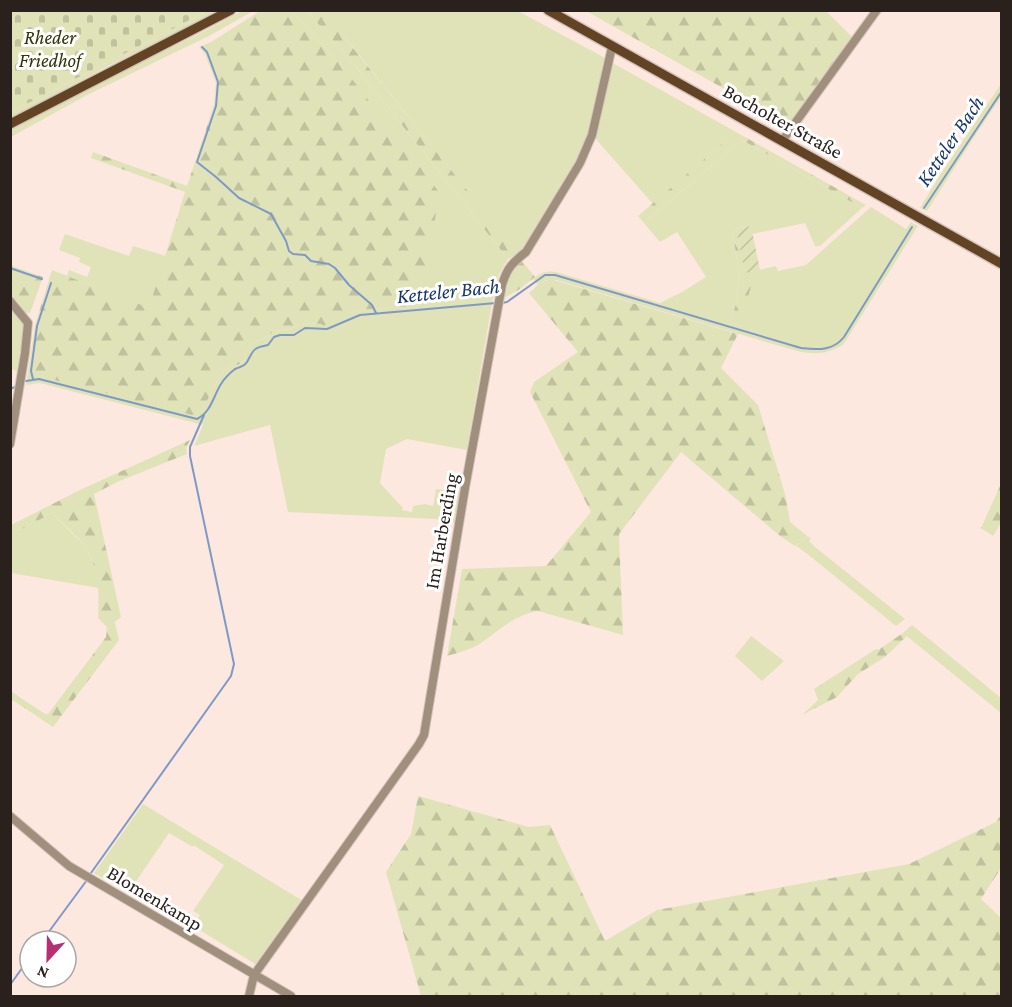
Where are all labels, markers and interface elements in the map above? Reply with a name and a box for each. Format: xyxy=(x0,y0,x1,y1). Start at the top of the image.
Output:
park label: Rheder Friedhof xyxy=(19,26,84,72)
street label: Bocholter Straße xyxy=(720,79,847,163)
water label: Ketteler Bach xyxy=(911,92,989,190)
water label: Ketteler Bach xyxy=(395,274,501,308)
street label: Im Harberding xyxy=(420,471,463,591)
street label: Blomenkamp xyxy=(103,861,207,936)
north arrow xyxy=(18,929,78,989)
text: N xyxy=(34,962,51,982)

